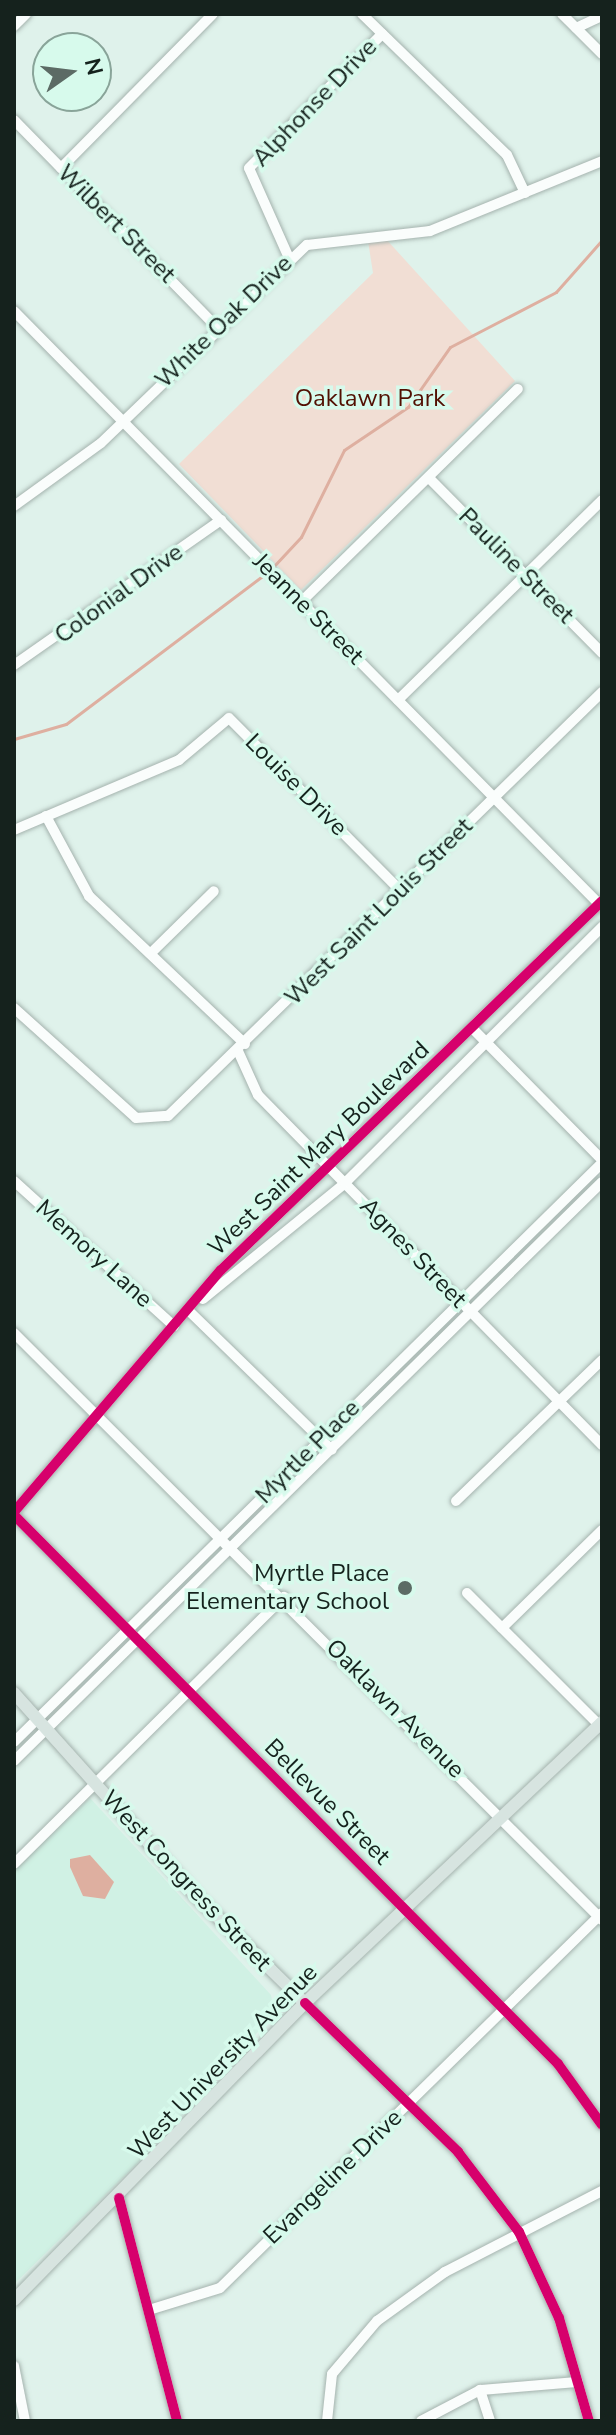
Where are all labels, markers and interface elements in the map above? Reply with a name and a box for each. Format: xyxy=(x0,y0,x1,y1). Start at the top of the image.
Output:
north arrow xyxy=(32,32,112,112)
street label: Alphonse Drive xyxy=(247,33,383,173)
text: N xyxy=(77,55,110,78)
street label: Wilbert Street xyxy=(51,159,181,289)
street label: White Oak Drive xyxy=(150,249,298,395)
park label: Oaklawn Park xyxy=(295,385,445,413)
street label: Pauline Street xyxy=(452,502,580,630)
street label: Colonial Drive xyxy=(49,538,189,650)
street label: Jeanne Street xyxy=(247,548,369,670)
street label: Louise Drive xyxy=(239,728,353,842)
street label: West Saint Louis Street xyxy=(279,812,479,1012)
street label: West Saint Mary Boulevard xyxy=(203,1036,435,1262)
street label: Agnes Street xyxy=(354,1192,472,1314)
street label: Memory Lane xyxy=(30,1194,158,1314)
street label: Myrtle Place xyxy=(250,1394,366,1510)
place label: Myrtle Place Elementary School xyxy=(186,1560,389,1616)
marker: Myrtle Place Elementary School xyxy=(396,1579,414,1597)
street label: Oaklawn Avenue xyxy=(320,1634,470,1784)
street label: Bellevue Street xyxy=(258,1733,396,1871)
street label: West Congress Street xyxy=(95,1785,277,1977)
street label: West University Avenue xyxy=(122,1959,324,2165)
street label: Evangeline Drive xyxy=(258,2104,408,2250)

